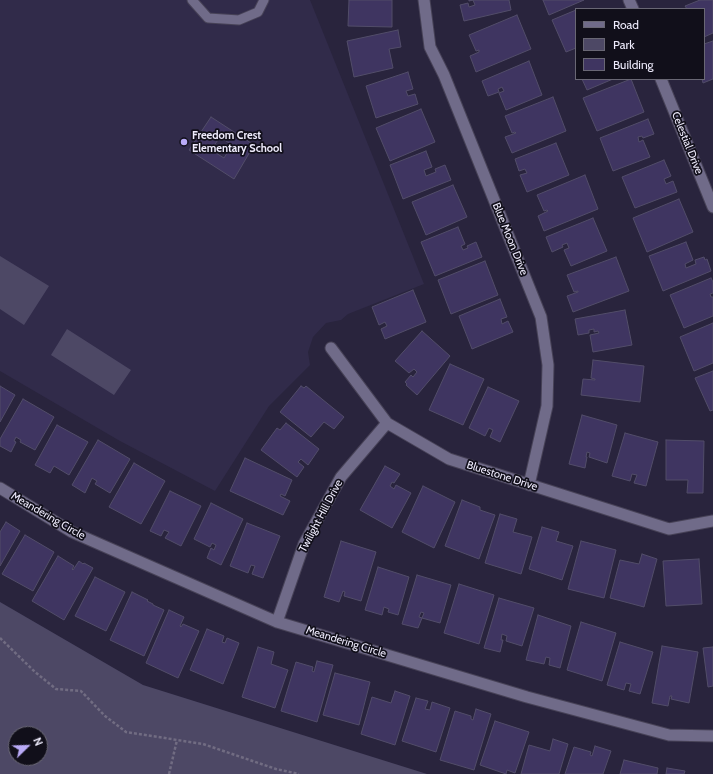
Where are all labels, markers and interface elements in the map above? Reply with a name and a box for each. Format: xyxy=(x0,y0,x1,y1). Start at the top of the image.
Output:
legend xyxy=(575,8,705,80)
text: Road xyxy=(613,17,639,32)
text: Park xyxy=(613,37,635,52)
text: Building xyxy=(613,57,654,72)
street label: Celestial Drive xyxy=(669,110,705,176)
place label: Freedom Crest Elementary School xyxy=(192,129,282,155)
marker: Freedom Crest Elementary School xyxy=(179,137,189,147)
street label: Blue Moon Drive xyxy=(489,201,531,277)
street label: Bluestone Drive xyxy=(465,458,539,494)
street label: Twilight Hill Drive xyxy=(296,478,346,554)
street label: Meandering Circle xyxy=(9,489,87,543)
street label: Meandering Circle xyxy=(304,623,388,661)
north arrow xyxy=(8,726,48,766)
text: N xyxy=(30,735,46,748)

